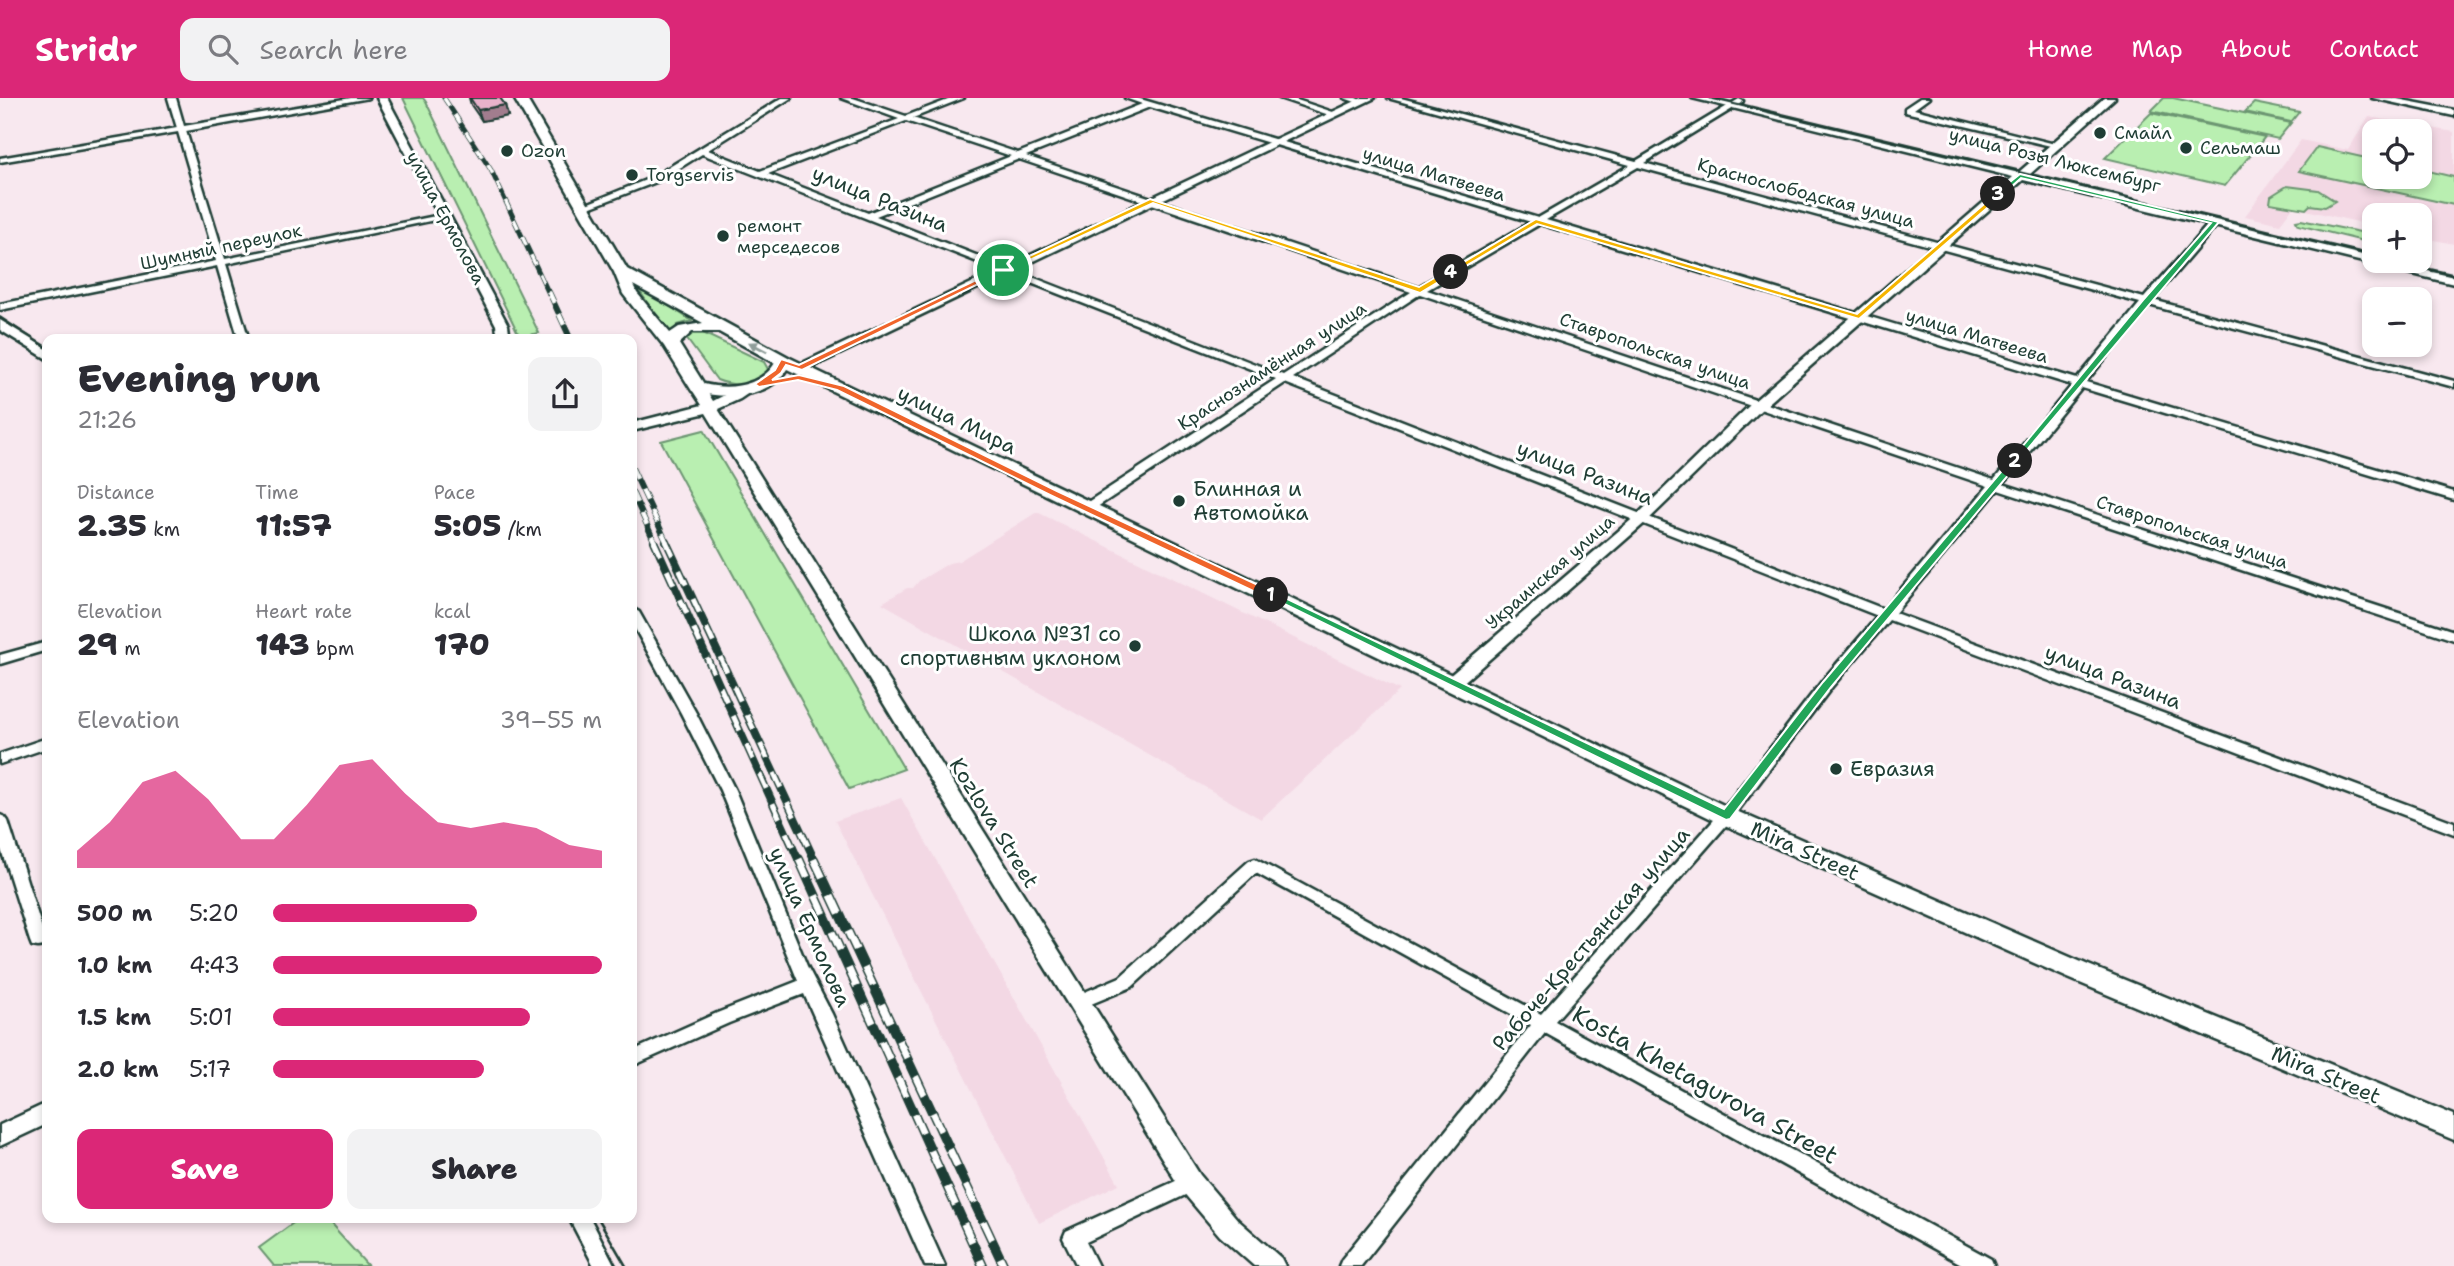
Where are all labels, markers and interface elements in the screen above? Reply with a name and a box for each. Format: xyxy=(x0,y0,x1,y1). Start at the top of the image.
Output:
search box xyxy=(180,18,670,81)
text: Stridr xyxy=(35,27,138,72)
icon: search xyxy=(204,30,242,68)
text: Search here xyxy=(260,32,408,67)
text: Home xyxy=(2027,33,2093,65)
text: Map xyxy=(2131,33,2183,65)
text: About xyxy=(2221,33,2291,65)
text: Contact xyxy=(2329,33,2419,65)
map controls xyxy=(2362,119,2432,357)
button: locate xyxy=(2362,119,2432,189)
place label: Смайл xyxy=(2114,121,2172,145)
street label: улица Розы Люксембург xyxy=(1947,122,2163,198)
marker: Смайл xyxy=(2092,125,2108,141)
place label: Сельмаш xyxy=(2200,136,2281,160)
place label: Ozon xyxy=(521,139,566,163)
marker: Сельмаш xyxy=(2178,140,2194,156)
street label: улица Матвеева xyxy=(1360,141,1508,207)
marker: Ozon xyxy=(499,143,515,159)
street label: улица Ермолова xyxy=(401,147,491,289)
street label: Краснослободская улица xyxy=(1695,152,1917,234)
street label: улица Разина xyxy=(808,159,952,239)
place label: Torgservis xyxy=(646,163,734,187)
marker: Torgservis xyxy=(624,167,640,183)
pin: 3 xyxy=(1980,176,2016,212)
text: 3 xyxy=(1991,181,2004,206)
button: + xyxy=(2362,203,2432,273)
place label: ремонт мерседесов xyxy=(737,214,840,259)
street label: Шумный переулок xyxy=(138,218,304,276)
marker: ремонт мерседесов xyxy=(715,228,731,244)
pin xyxy=(973,240,1033,300)
icon: arrive xyxy=(984,251,1022,289)
pin: 4 xyxy=(1434,254,1468,290)
text: 4 xyxy=(1444,259,1457,284)
button: − xyxy=(2362,287,2432,357)
street label: Краснознамённая улица xyxy=(1173,296,1371,436)
street label: улица Матвеева xyxy=(1903,303,2051,369)
street label: Ставропольская улица xyxy=(1556,307,1754,395)
one-way arrow xyxy=(747,341,767,353)
text: Evening run xyxy=(77,353,320,404)
button: share xyxy=(528,357,602,431)
street label: улица Мира xyxy=(893,379,1021,461)
text: 21:26 xyxy=(77,405,137,435)
street label: улица Разина xyxy=(1513,434,1657,512)
pin: 2 xyxy=(1997,444,2032,478)
text: 2 xyxy=(2008,448,2021,473)
place label: Блинная и Автомойка xyxy=(1193,475,1309,527)
text: Distance xyxy=(77,480,155,505)
text: Time xyxy=(255,480,299,505)
text: Pace xyxy=(434,480,475,505)
street label: Ставропольская улица xyxy=(2093,490,2291,574)
marker: Блинная и Автомойка xyxy=(1171,493,1187,509)
text: 2.35 xyxy=(77,505,147,546)
text: 11:57 xyxy=(255,505,332,546)
text: 5:05 xyxy=(434,505,501,546)
street label: Украинская улица xyxy=(1480,509,1620,635)
text: km xyxy=(147,517,180,542)
text: /km xyxy=(501,517,542,542)
pin: 1 xyxy=(1254,578,1288,612)
text: 1 xyxy=(1266,582,1275,607)
text: Elevation xyxy=(77,599,162,624)
text: Heart rate xyxy=(255,599,352,624)
text: kcal xyxy=(434,599,471,624)
place label: Школа №31 со спортивным уклоном xyxy=(900,620,1121,672)
text: 29 xyxy=(77,624,118,665)
text: 143 xyxy=(255,624,310,665)
text: 170 xyxy=(434,624,490,665)
text: m xyxy=(118,636,141,661)
text: bpm xyxy=(310,636,354,661)
marker: Школа №31 со спортивным уклоном xyxy=(1127,638,1143,654)
street label: улица Разина xyxy=(2041,638,2185,716)
text: Elevation xyxy=(77,705,180,735)
text: 39–55 m xyxy=(500,705,602,735)
street label: Kozlova Street xyxy=(943,753,1045,893)
place label: Евразия xyxy=(1850,755,1935,783)
marker: Евразия xyxy=(1828,761,1844,777)
street label: Mira Street xyxy=(1746,815,1864,887)
street label: Рабоче-Крестьянская улица xyxy=(1486,821,1696,1057)
street label: улица Ермолова xyxy=(762,843,858,1011)
text: 500 m xyxy=(77,898,152,928)
text: 5:20 xyxy=(189,898,239,928)
text: 1.0 km xyxy=(77,950,152,980)
text: 4:43 xyxy=(189,950,240,980)
street label: Kosta Khetagurova Street xyxy=(1566,998,1844,1172)
text: 1.5 km xyxy=(77,1002,151,1032)
text: 5:01 xyxy=(189,1002,233,1032)
street label: Mira Street xyxy=(2267,1039,2385,1111)
text: 2.0 km xyxy=(77,1054,159,1084)
text: 5:17 xyxy=(189,1054,231,1084)
button: Save xyxy=(77,1129,333,1209)
button: Share xyxy=(347,1129,602,1209)

